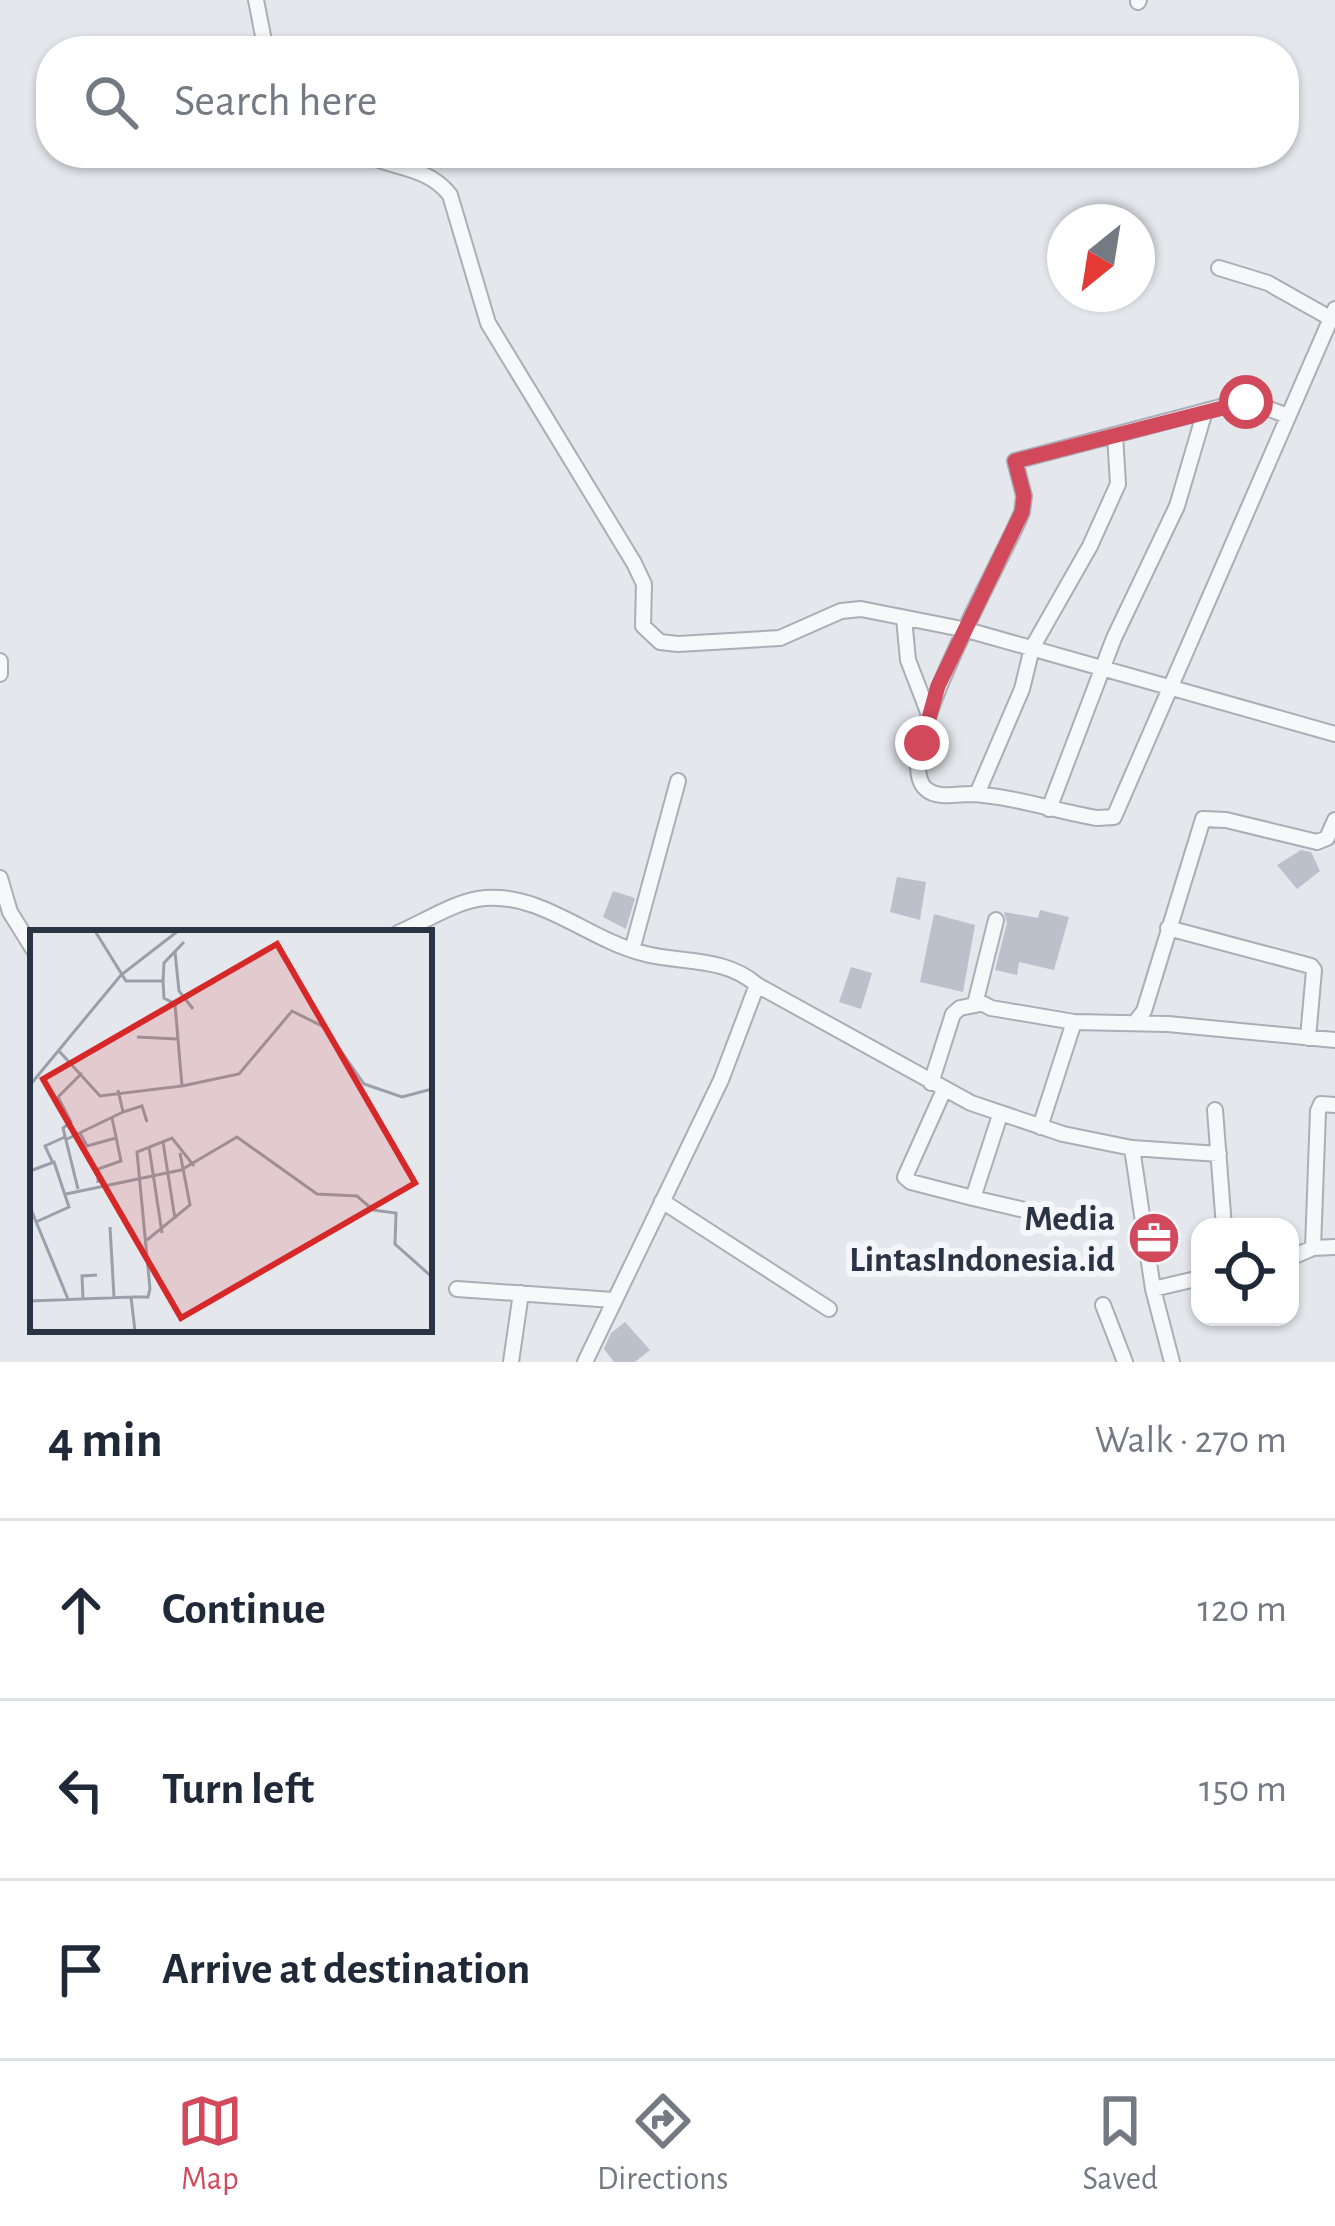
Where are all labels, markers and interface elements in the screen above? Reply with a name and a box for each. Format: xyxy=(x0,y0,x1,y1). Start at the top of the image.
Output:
search box xyxy=(36,36,1299,168)
icon: search xyxy=(78,69,144,135)
text: Search here xyxy=(174,79,377,124)
north arrow xyxy=(1047,204,1155,312)
route start xyxy=(1219,375,1273,429)
route end xyxy=(895,716,949,770)
inset map xyxy=(30,930,432,1332)
place label: Media LintasIndonesia.id xyxy=(849,1201,1115,1278)
office icon: Media LintasIndonesia.id xyxy=(1126,1210,1182,1266)
map controls xyxy=(1191,1218,1299,1326)
button: locate xyxy=(1191,1218,1299,1326)
text: 4 min xyxy=(48,1415,163,1466)
text: Walk · 270 m xyxy=(1095,1421,1287,1460)
icon: ahead xyxy=(48,1577,114,1643)
text: Continue xyxy=(162,1587,326,1632)
text: 120 m xyxy=(1198,1590,1287,1629)
icon: left xyxy=(48,1757,114,1823)
text: Turn left xyxy=(162,1767,314,1812)
text: 150 m xyxy=(1199,1770,1287,1809)
icon: arrive xyxy=(48,1937,114,2003)
text: Arrive at destination xyxy=(162,1947,530,1992)
tab: Map xyxy=(177,2088,243,2200)
tab: Directions xyxy=(597,2088,728,2200)
tab: Saved xyxy=(1082,2088,1158,2200)

